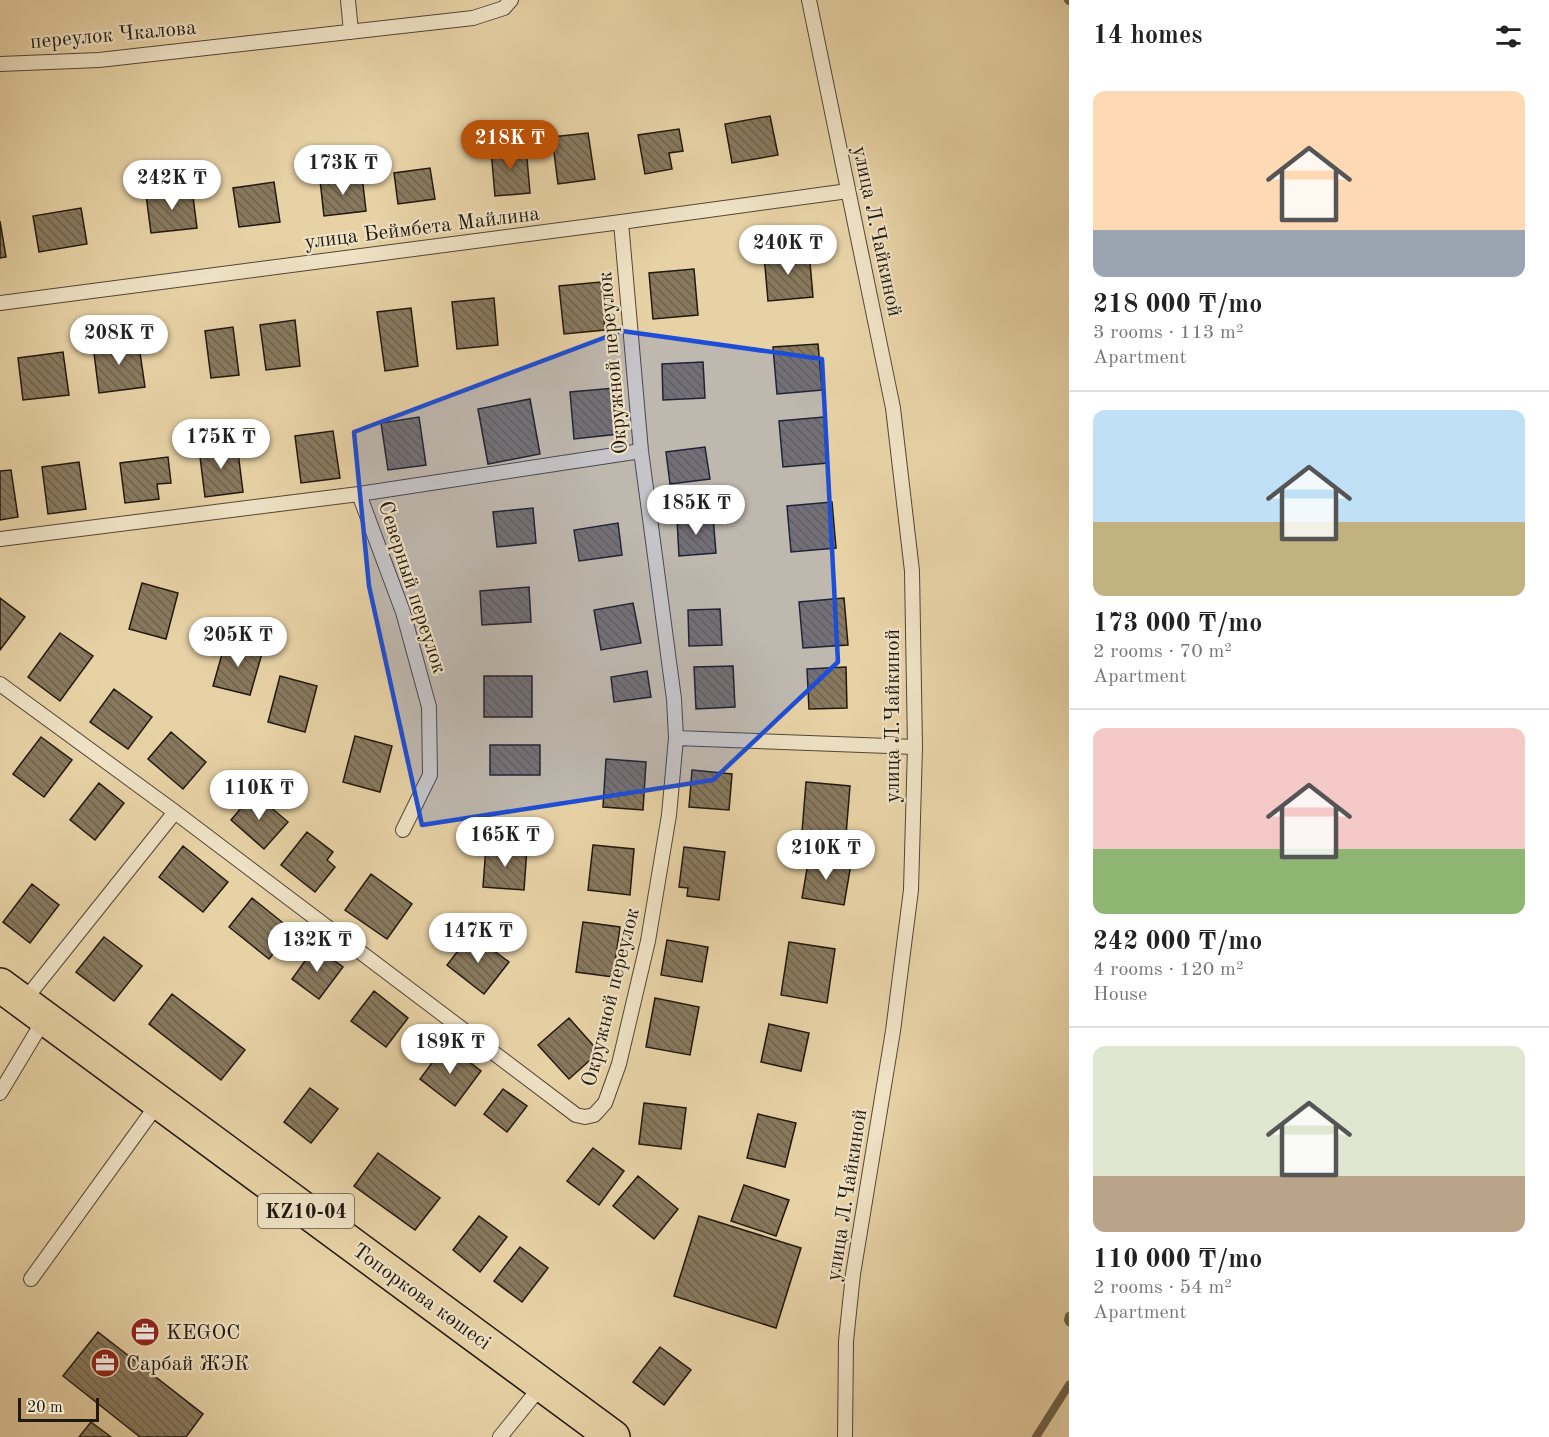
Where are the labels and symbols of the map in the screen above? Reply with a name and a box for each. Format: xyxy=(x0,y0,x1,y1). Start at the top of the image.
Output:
street label: переулок Чкалова xyxy=(29,18,197,53)
pin: 218K ₸ xyxy=(461,120,559,171)
street label: улица Л.Чайкиной xyxy=(848,144,905,319)
pin: 173K ₸ xyxy=(294,145,392,196)
pin: 242K ₸ xyxy=(123,160,221,211)
street label: улица Беймбета Майлина xyxy=(303,204,541,253)
pin: 240K ₸ xyxy=(739,225,837,276)
street label: Окружной переулок xyxy=(595,270,632,455)
pin: 208K ₸ xyxy=(70,315,168,366)
pin: 175K ₸ xyxy=(172,419,270,470)
pin: 185K ₸ xyxy=(647,485,745,536)
street label: Северный переулок xyxy=(374,499,450,677)
pin: 205K ₸ xyxy=(189,617,287,668)
street label: улица Л.Чайкиной xyxy=(883,629,904,803)
pin: 110K ₸ xyxy=(210,770,308,821)
pin: 165K ₸ xyxy=(456,817,554,868)
pin: 210K ₸ xyxy=(777,830,875,881)
street label: Окружной переулок xyxy=(579,905,644,1089)
pin: 147K ₸ xyxy=(429,913,527,964)
pin: 132K ₸ xyxy=(268,922,366,973)
pin: 189K ₸ xyxy=(401,1024,499,1075)
street label: улица Л.Чайкиной xyxy=(824,1108,871,1283)
road number: KZ10-04 xyxy=(258,1194,354,1228)
street label: Топоркова көшесі xyxy=(348,1240,494,1354)
office icon: KEGOC xyxy=(129,1316,161,1348)
place label: KEGOC xyxy=(166,1323,240,1344)
office icon: Сарбай ЖЭК xyxy=(89,1347,121,1379)
place label: Сарбай ЖЭК xyxy=(126,1354,249,1375)
scale bar xyxy=(18,1395,99,1422)

